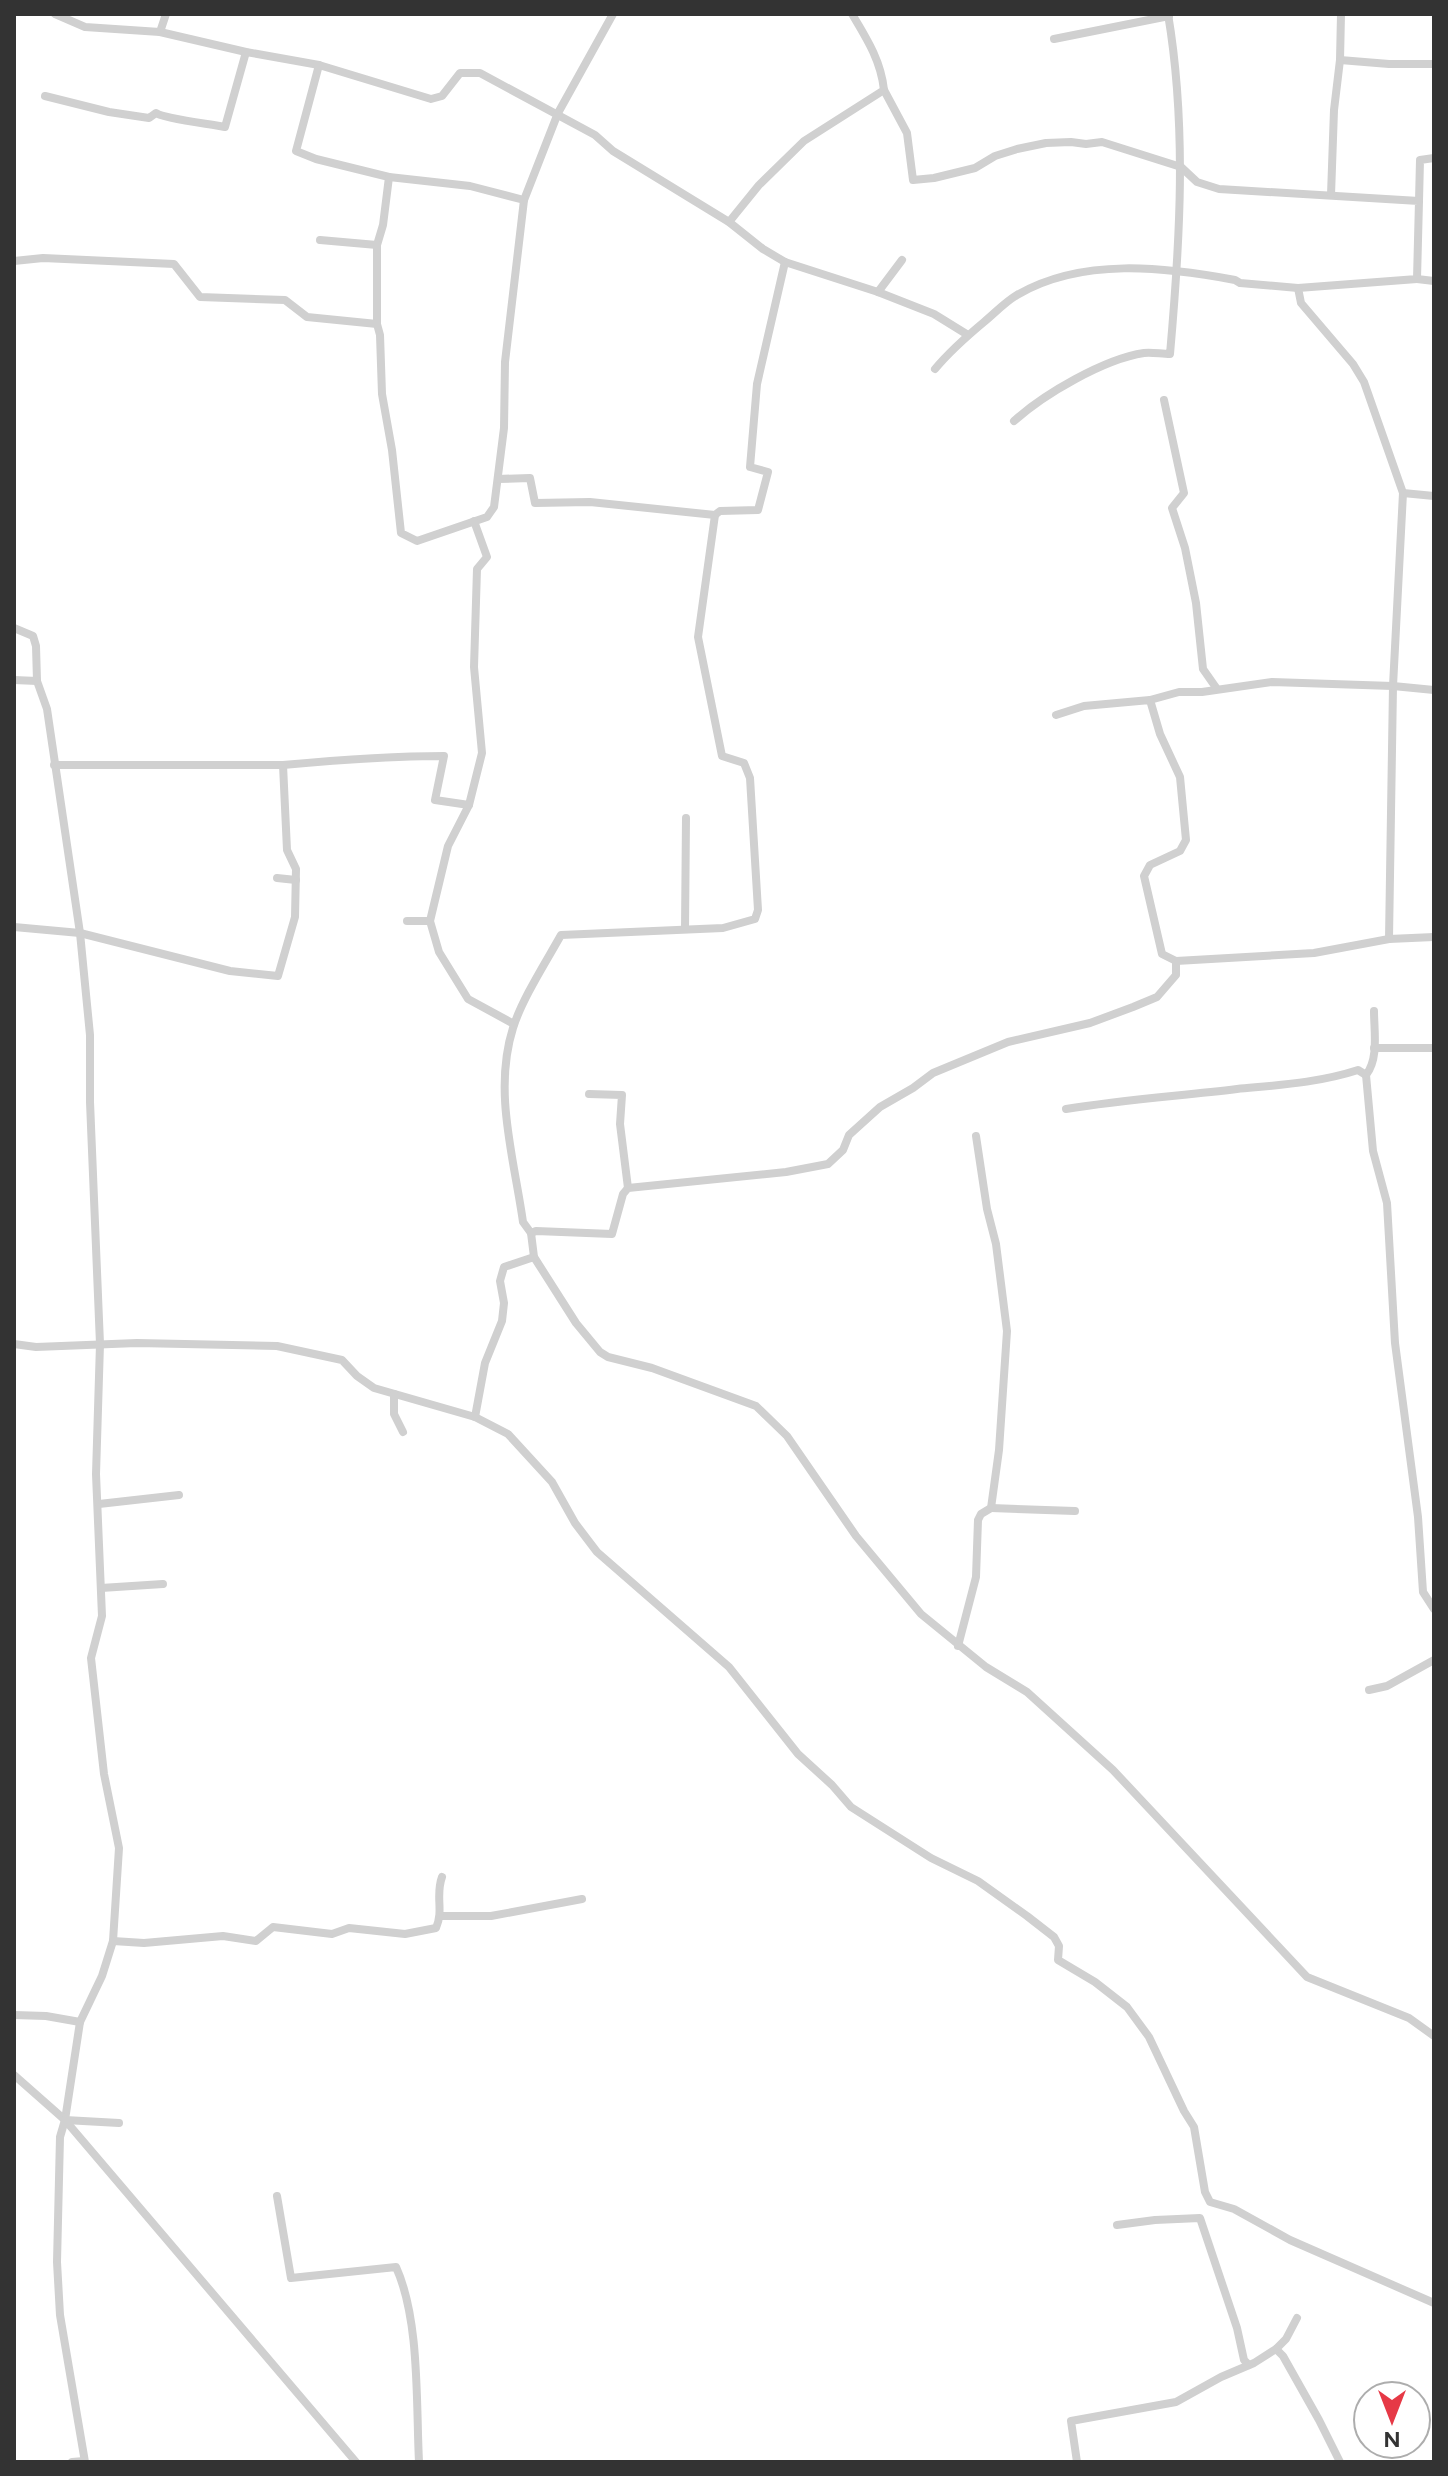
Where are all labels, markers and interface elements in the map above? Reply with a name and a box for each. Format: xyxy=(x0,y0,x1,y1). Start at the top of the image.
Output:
north arrow xyxy=(1352,2380,1432,2460)
text: N xyxy=(1383,2426,1401,2453)

